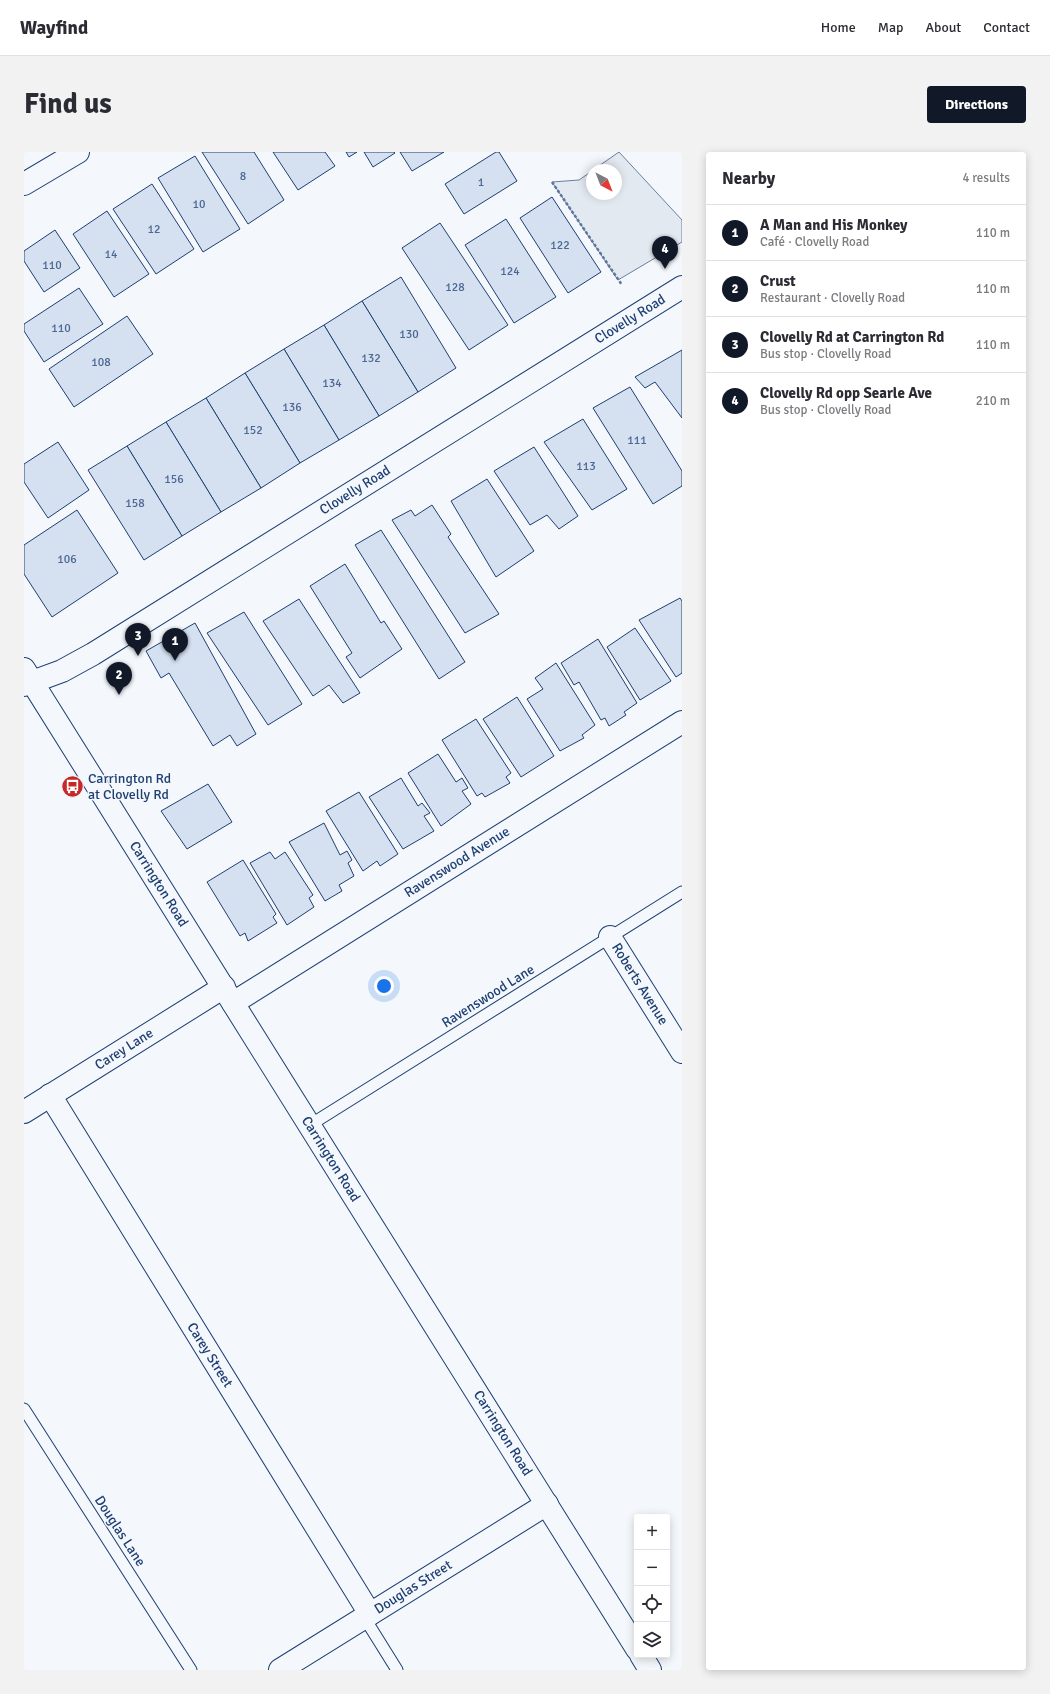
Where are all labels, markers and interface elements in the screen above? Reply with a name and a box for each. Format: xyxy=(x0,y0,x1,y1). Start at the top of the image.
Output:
text: Wayfind xyxy=(20,16,88,40)
text: Home xyxy=(821,19,856,36)
text: Map xyxy=(878,19,903,36)
text: About xyxy=(925,19,961,36)
text: Contact xyxy=(983,19,1030,36)
button: Directions xyxy=(927,86,1026,123)
text: Find us xyxy=(24,87,112,121)
north arrow xyxy=(586,164,622,200)
text: Nearby xyxy=(722,168,775,189)
house number: 8 xyxy=(240,169,246,184)
text: 4 results xyxy=(962,170,1010,186)
house number: 1 xyxy=(478,175,484,190)
house number: 10 xyxy=(193,197,205,212)
text: A Man and His Monkey xyxy=(760,216,908,234)
house number: 12 xyxy=(148,222,160,237)
text: 1 xyxy=(731,225,739,241)
text: 110 m xyxy=(976,225,1010,241)
text: Café · Clovelly Road xyxy=(760,234,869,250)
pin: 4 xyxy=(652,236,678,269)
house number: 122 xyxy=(550,238,570,253)
house number: 14 xyxy=(105,247,118,262)
house number: 110 xyxy=(42,258,62,273)
house number: 124 xyxy=(500,264,520,279)
text: Crust xyxy=(760,272,796,290)
house number: 128 xyxy=(445,280,465,295)
text: 2 xyxy=(731,281,739,297)
text: 110 m xyxy=(976,281,1010,297)
text: Restaurant · Clovelly Road xyxy=(760,290,905,306)
street label: Clovelly Road xyxy=(591,291,669,347)
house number: 110 xyxy=(51,321,71,336)
house number: 130 xyxy=(399,327,419,342)
text: Clovelly Rd at Carrington Rd xyxy=(760,328,944,346)
text: 3 xyxy=(731,337,739,353)
text: 110 m xyxy=(976,337,1010,353)
text: Bus stop · Clovelly Road xyxy=(760,346,891,362)
house number: 132 xyxy=(361,351,381,366)
house number: 108 xyxy=(91,355,111,370)
house number: 134 xyxy=(322,376,342,391)
text: Clovelly Rd opp Searle Ave xyxy=(760,384,932,402)
text: 4 xyxy=(731,393,739,409)
text: 210 m xyxy=(976,393,1010,409)
house number: 136 xyxy=(282,400,302,415)
text: Bus stop · Clovelly Road xyxy=(760,402,891,418)
house number: 152 xyxy=(243,423,263,438)
house number: 111 xyxy=(627,433,647,448)
house number: 113 xyxy=(576,459,596,474)
street label: Clovelly Road xyxy=(316,462,394,518)
house number: 156 xyxy=(164,472,184,487)
house number: 158 xyxy=(125,496,145,511)
house number: 106 xyxy=(57,552,77,567)
pin: 3 xyxy=(125,623,151,656)
pin: 1 xyxy=(162,628,188,661)
pin: 2 xyxy=(106,662,132,695)
place label: Carrington Rd at Clovelly Rd xyxy=(88,770,171,803)
bus stop icon: Carrington Rd at Clovelly Rd xyxy=(59,773,85,799)
street label: Ravenswood Avenue xyxy=(401,823,513,901)
street label: Carrington Road xyxy=(126,838,192,930)
street label: Roberts Avenue xyxy=(608,940,672,1028)
street label: Ravenswood Lane xyxy=(439,961,537,1031)
your location xyxy=(374,976,394,996)
street label: Carey Lane xyxy=(92,1024,156,1074)
street label: Carrington Road xyxy=(298,1113,364,1205)
street label: Carey Street xyxy=(183,1319,237,1391)
street label: Carrington Road xyxy=(470,1387,536,1479)
street label: Douglas Lane xyxy=(91,1493,149,1569)
map controls xyxy=(634,1514,670,1658)
button: + xyxy=(634,1514,670,1550)
button: − xyxy=(634,1550,670,1586)
street label: Douglas Street xyxy=(371,1556,455,1618)
button: locate xyxy=(634,1586,670,1622)
button: layers xyxy=(634,1622,670,1658)

